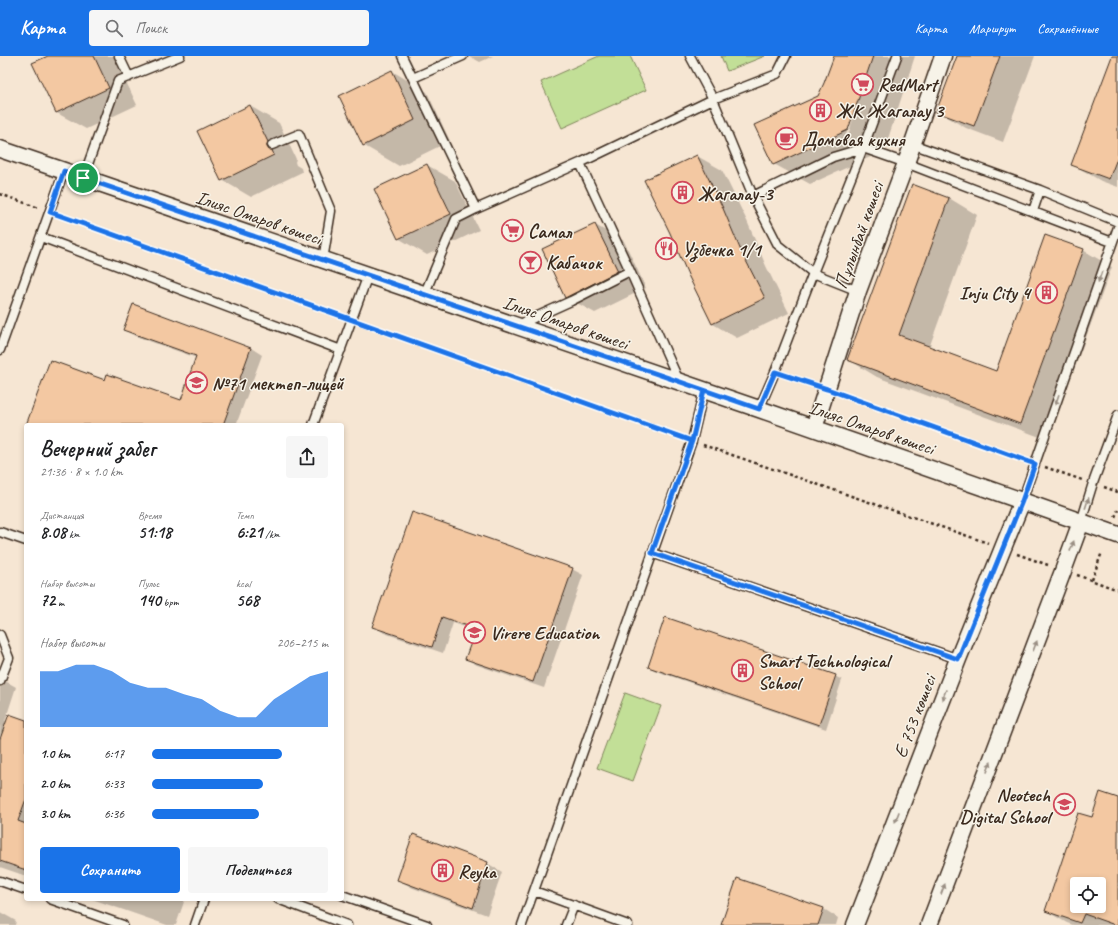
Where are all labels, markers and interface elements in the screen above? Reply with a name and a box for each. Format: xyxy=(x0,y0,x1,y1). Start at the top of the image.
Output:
search box xyxy=(89,10,369,46)
text: Карта xyxy=(20,16,65,40)
icon: search xyxy=(103,17,125,39)
text: Поиск xyxy=(135,19,167,38)
text: Карта xyxy=(915,20,947,37)
text: Маршрут xyxy=(969,20,1015,37)
text: Сохранённые xyxy=(1037,20,1098,37)
supermarket icon: RedMart xyxy=(850,71,876,97)
place label: RedMart xyxy=(878,73,940,97)
building icon: ЖК Жагалау 3 xyxy=(807,97,833,123)
place label: ЖК Жагалау 3 xyxy=(836,99,946,123)
cafe icon: Домовая кухня xyxy=(774,126,800,152)
place label: Домовая кухня xyxy=(802,128,906,152)
pin xyxy=(66,161,100,195)
icon: arrive xyxy=(72,167,94,189)
street label: Пұлынбай көшесі xyxy=(829,176,890,292)
building icon: Жагалау-3 xyxy=(670,180,696,206)
place label: Жагалау-3 xyxy=(698,182,775,206)
street label: Ілияс Омаров көшесі xyxy=(193,185,327,251)
supermarket icon: Самал xyxy=(500,218,526,244)
place label: Самал xyxy=(528,220,573,244)
restaurant icon: Узбечка 1/1 xyxy=(653,236,679,262)
place label: Узбечка 1/1 xyxy=(682,238,763,263)
bar icon: Кабачок xyxy=(517,249,543,275)
place label: Кабачок xyxy=(546,251,603,275)
one-way arrow xyxy=(1097,271,1103,283)
building icon: Inju City 4 xyxy=(1033,279,1059,305)
place label: Inju City 4 xyxy=(959,281,1032,305)
street label: Ілияс Омаров көшесі xyxy=(500,290,634,356)
school or university icon: №71 мектеп-лицей xyxy=(184,370,210,396)
place label: №71 мектеп-лицей xyxy=(212,372,345,396)
one-way arrow xyxy=(1054,394,1060,406)
street label: Ілияс Омаров көшесі xyxy=(806,395,940,461)
text: Вечерний забег xyxy=(40,435,155,463)
button: share xyxy=(286,436,328,478)
text: 21:36 · 8 × 1.0 km xyxy=(40,464,123,480)
one-way arrow xyxy=(1084,496,1090,508)
text: Дистанция xyxy=(40,508,84,522)
text: Время xyxy=(138,508,161,522)
text: Темп xyxy=(236,508,254,522)
text: 8.08 xyxy=(40,522,66,543)
text: 51:18 xyxy=(138,522,172,543)
text: 6:21 xyxy=(236,522,263,543)
text: km xyxy=(66,527,80,541)
text: /km xyxy=(263,527,280,541)
one-way arrow xyxy=(1070,540,1076,552)
text: Набор высоты xyxy=(40,576,95,590)
text: Пульс xyxy=(138,576,159,590)
text: kcal xyxy=(236,576,251,590)
text: 72 xyxy=(40,590,55,611)
text: 140 xyxy=(138,590,161,611)
text: 568 xyxy=(236,590,259,611)
text: m xyxy=(55,595,64,609)
text: bpm xyxy=(161,595,179,609)
school or university icon: Virere Education xyxy=(461,619,487,645)
place label: Virere Education xyxy=(490,621,600,645)
text: Набор высоты xyxy=(40,635,105,651)
text: 206–215 m xyxy=(277,635,328,651)
one-way arrow xyxy=(1033,639,1039,651)
place label: Smart Technological School xyxy=(758,649,893,695)
building icon: Smart Technological School xyxy=(729,658,755,684)
street label: Е 753 көшесі xyxy=(888,669,943,761)
one-way arrow xyxy=(940,690,946,702)
text: 1.0 km xyxy=(40,746,70,762)
text: 6:17 xyxy=(104,746,124,762)
one-way arrow xyxy=(986,761,992,773)
text: 2.0 km xyxy=(40,776,70,792)
text: 6:33 xyxy=(104,776,124,792)
place label: Neotech Digital School xyxy=(960,783,1054,829)
school or university icon: Neotech Digital School xyxy=(1052,792,1078,818)
text: 3.0 km xyxy=(40,806,70,822)
text: 6:36 xyxy=(104,806,124,822)
one-way arrow xyxy=(893,811,899,823)
button: Сохранить xyxy=(40,847,180,893)
button: Поделиться xyxy=(188,847,328,893)
building icon: Reyka xyxy=(429,858,455,884)
place label: Reyka xyxy=(458,860,497,884)
map controls xyxy=(1070,877,1106,913)
button: locate xyxy=(1070,877,1106,913)
one-way arrow xyxy=(940,882,946,894)

